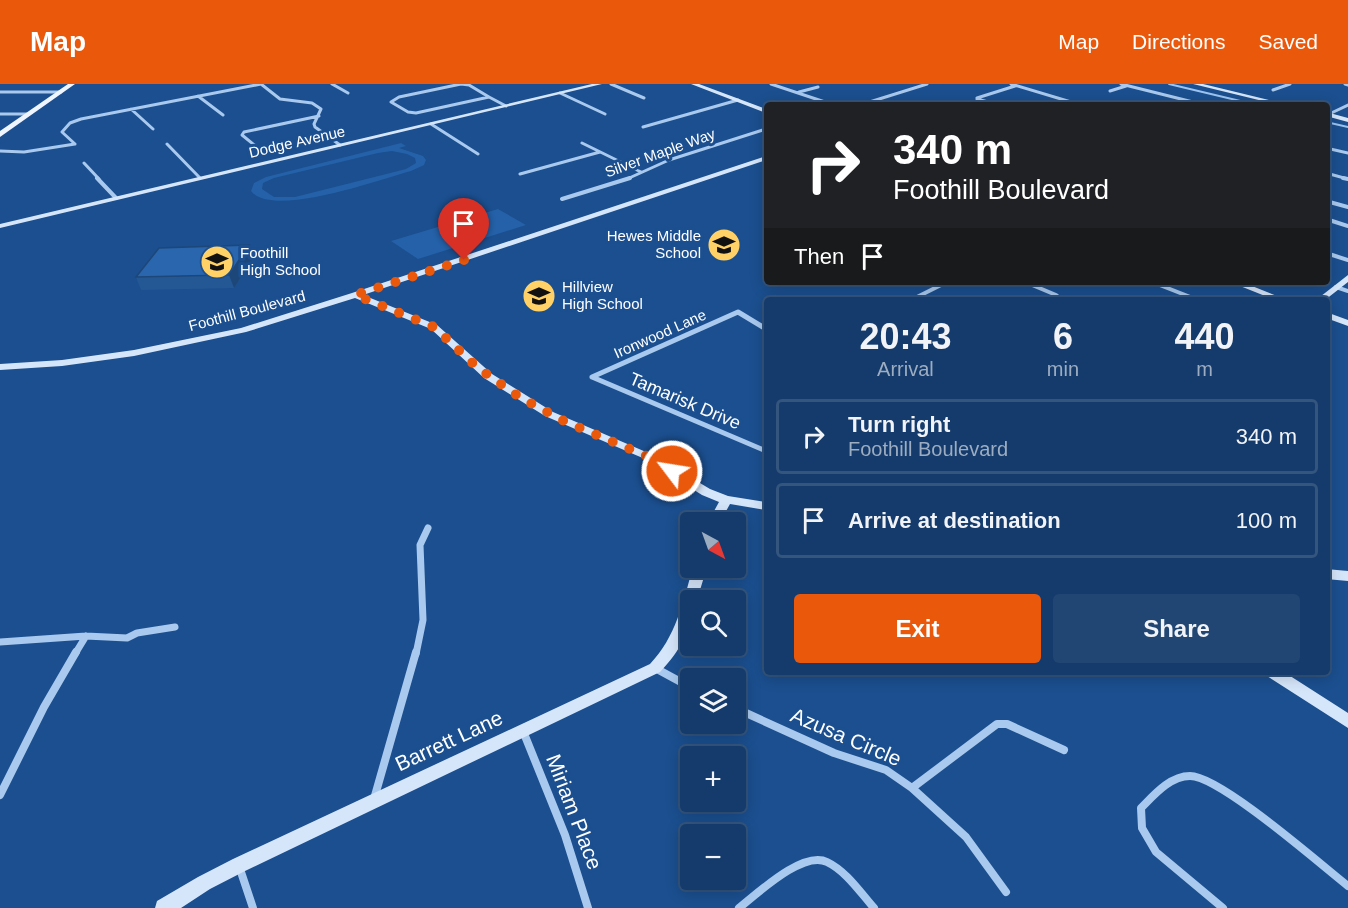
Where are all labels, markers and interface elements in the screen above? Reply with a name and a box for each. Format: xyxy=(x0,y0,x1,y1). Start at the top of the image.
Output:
text: Map xyxy=(30,26,86,57)
text: Map xyxy=(1058,30,1099,53)
text: Directions xyxy=(1132,30,1225,53)
text: Saved xyxy=(1258,30,1318,53)
street label: Dodge Avenue xyxy=(247,122,347,161)
street label: Silver Maple Way xyxy=(602,125,718,180)
icon: right xyxy=(794,126,872,204)
text: 340 m xyxy=(893,126,1012,173)
text: Foothill Boulevard xyxy=(893,175,1109,205)
pin xyxy=(438,198,489,260)
icon: arrive xyxy=(447,207,480,240)
place label: Hewes Middle School xyxy=(607,227,701,261)
school or university icon: Hewes Middle School xyxy=(706,227,742,263)
icon: arrive xyxy=(856,240,889,273)
school or university icon: Foothill High School xyxy=(199,244,235,280)
place label: Foothill High School xyxy=(240,244,321,278)
text: Then xyxy=(794,244,844,269)
school or university icon: Hillview High School xyxy=(521,278,557,314)
place label: Hillview High School xyxy=(562,278,643,312)
street label: Foothill Boulevard xyxy=(187,287,307,334)
street label: Ironwood Lane xyxy=(611,306,709,361)
text: 20:43 xyxy=(859,316,951,357)
text: 6 xyxy=(1053,316,1073,357)
text: 440 xyxy=(1174,316,1235,357)
text: Arrival xyxy=(877,358,934,380)
text: min xyxy=(1047,358,1079,380)
text: m xyxy=(1196,358,1213,380)
street label: Tamarisk Drive xyxy=(626,369,744,433)
text: Turn right xyxy=(848,412,950,437)
icon: right xyxy=(797,420,830,453)
text: 340 m xyxy=(1236,424,1297,449)
text: Foothill Boulevard xyxy=(848,438,1008,460)
position arrow xyxy=(640,439,704,503)
icon: arrive xyxy=(797,504,830,537)
text: Arrive at destination xyxy=(848,508,1061,533)
text: 100 m xyxy=(1236,508,1297,533)
north arrow xyxy=(680,512,746,578)
map controls xyxy=(680,512,746,890)
button: search xyxy=(680,590,746,656)
button: Exit xyxy=(794,594,1041,663)
button: Share xyxy=(1053,594,1300,663)
button: layers xyxy=(680,668,746,734)
street label: Azusa Circle xyxy=(787,703,905,770)
street label: Barrett Lane xyxy=(392,706,506,775)
button: + xyxy=(680,746,746,812)
street label: Miriam Place xyxy=(542,751,607,873)
button: − xyxy=(680,824,746,890)

